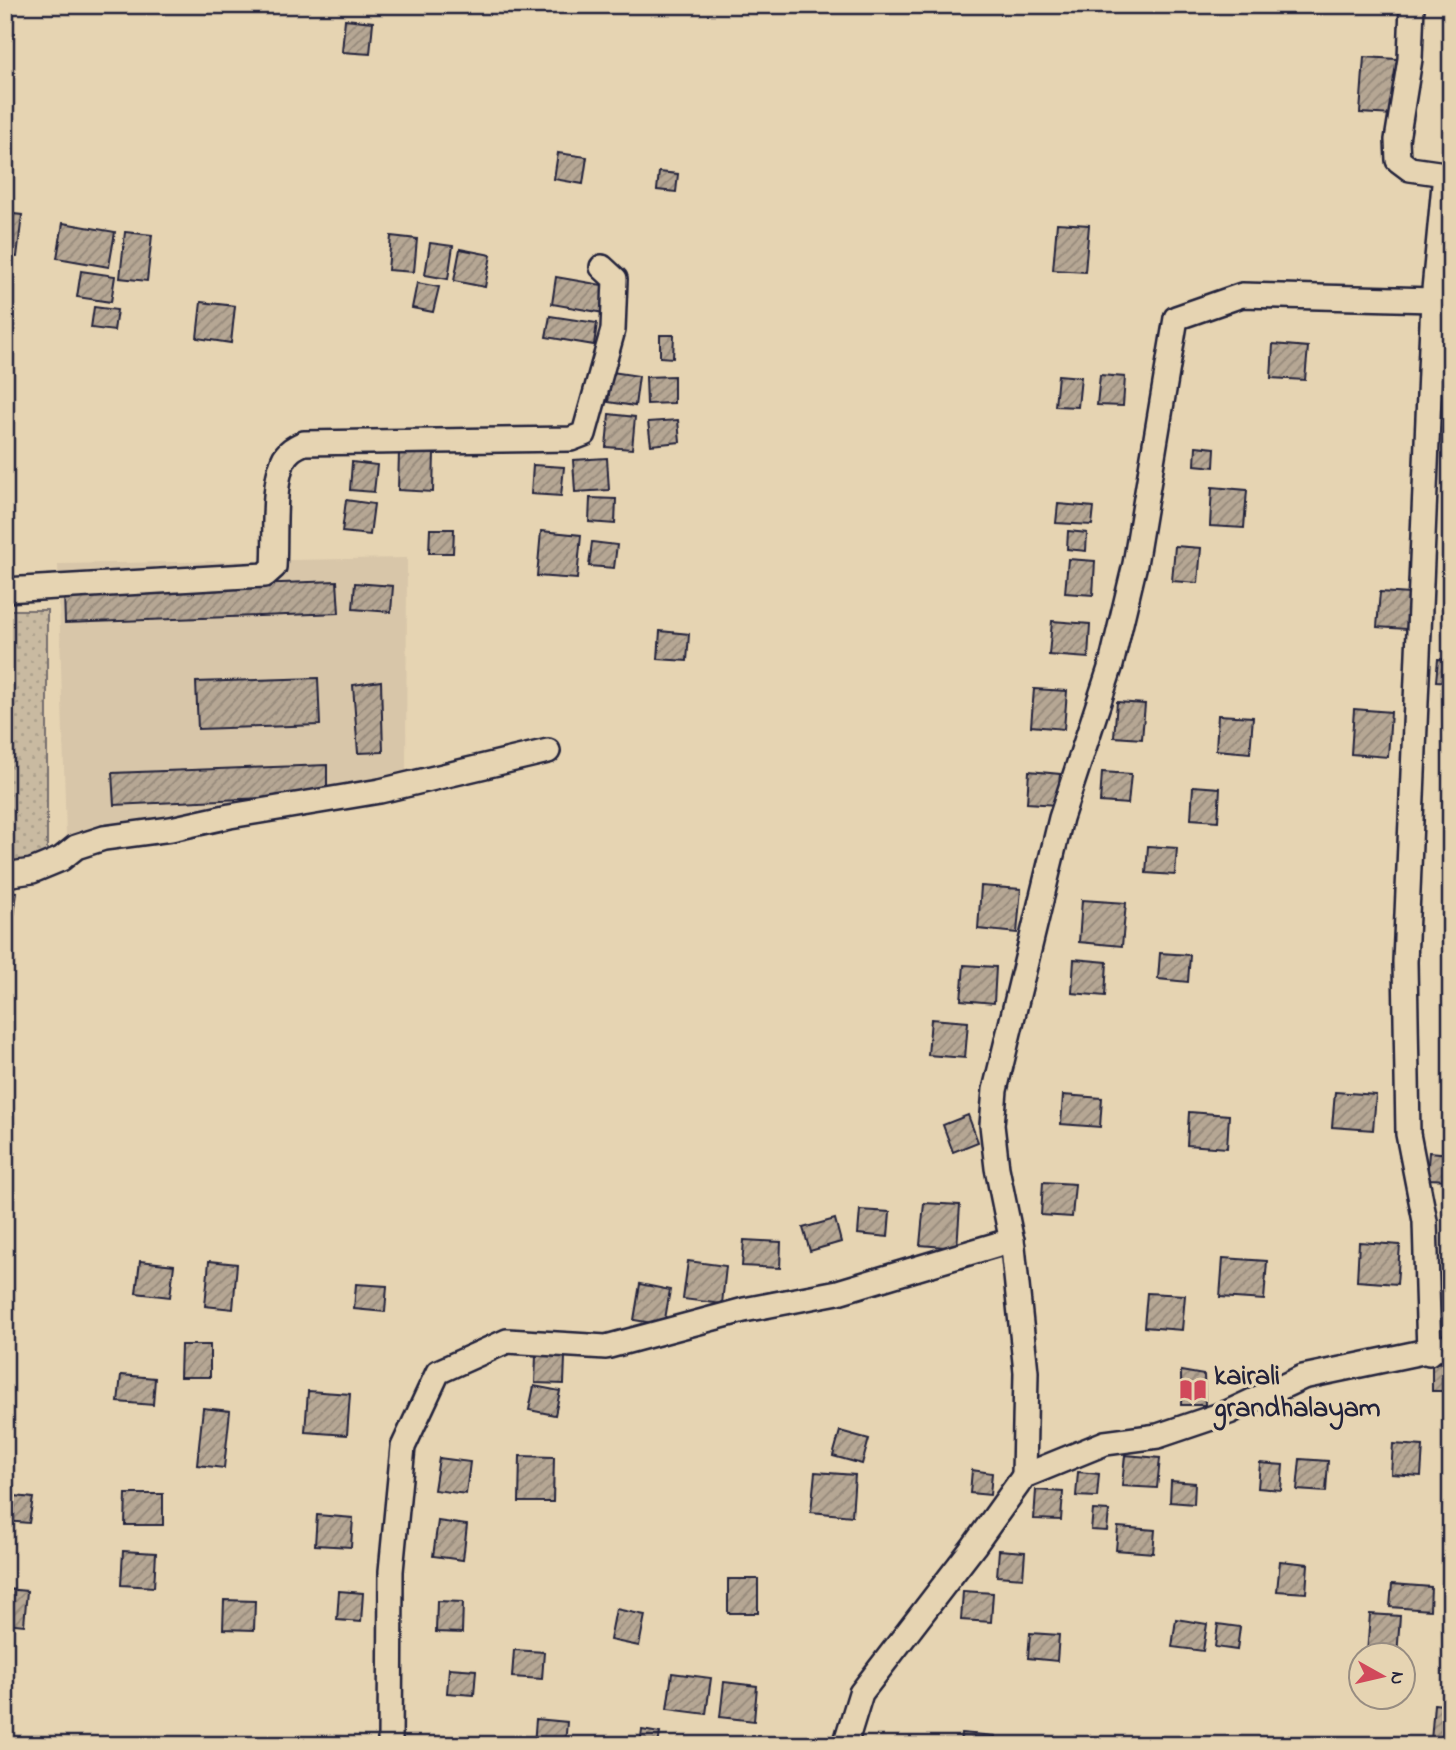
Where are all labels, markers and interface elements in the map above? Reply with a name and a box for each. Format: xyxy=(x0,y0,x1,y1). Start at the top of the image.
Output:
place label: kairali grandhalayam xyxy=(1213,1357,1381,1431)
library icon: kairali grandhalayam xyxy=(1178,1375,1208,1405)
north arrow xyxy=(1348,1642,1418,1712)
text: N xyxy=(1382,1670,1411,1686)

